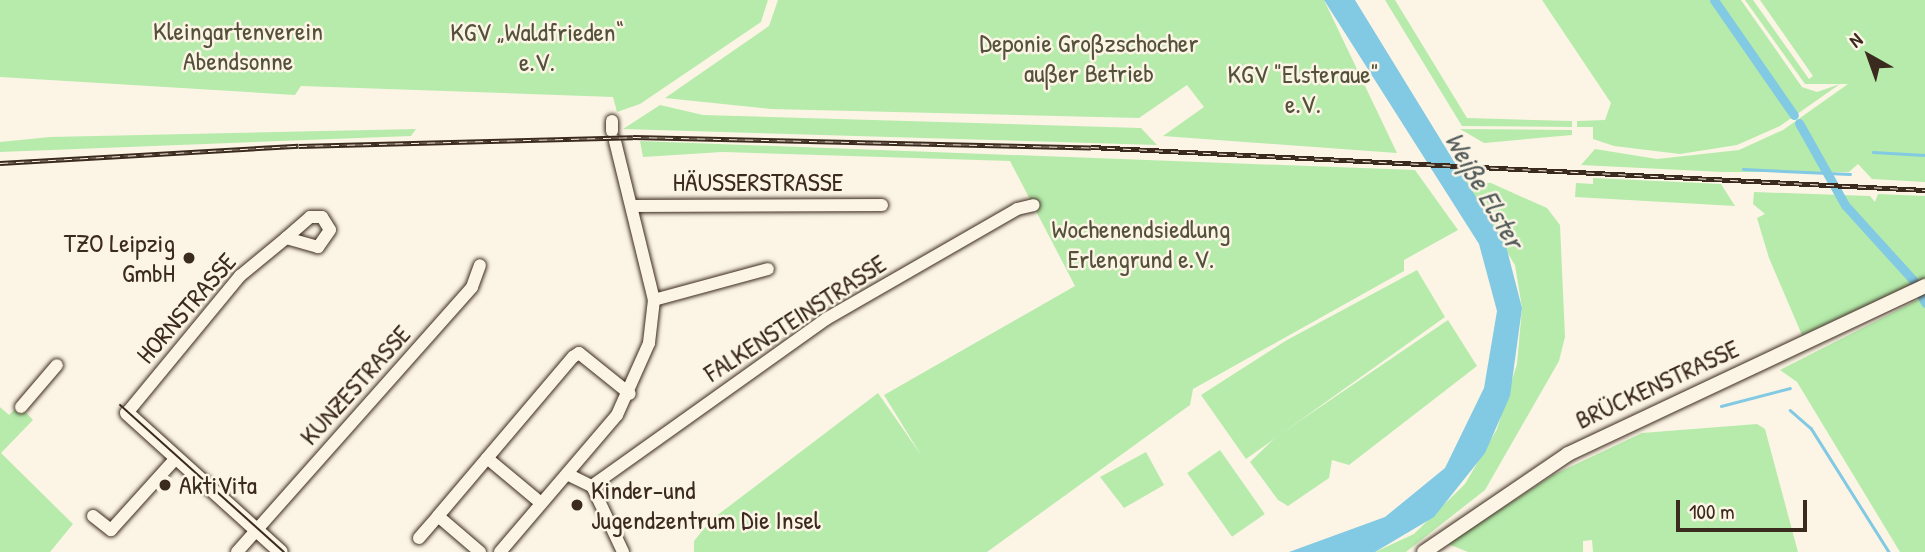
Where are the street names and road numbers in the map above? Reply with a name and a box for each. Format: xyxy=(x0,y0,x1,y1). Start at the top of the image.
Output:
street label: HÄUSSERSTRASSE xyxy=(673,166,843,198)
street label: HORNSTRASSE xyxy=(130,246,242,370)
street label: FALKENSTEINSTRASSE xyxy=(698,248,892,388)
street label: KUNZESTRASSE xyxy=(293,319,417,451)
street label: BRÜCKENSTRASSE xyxy=(1570,333,1744,435)

